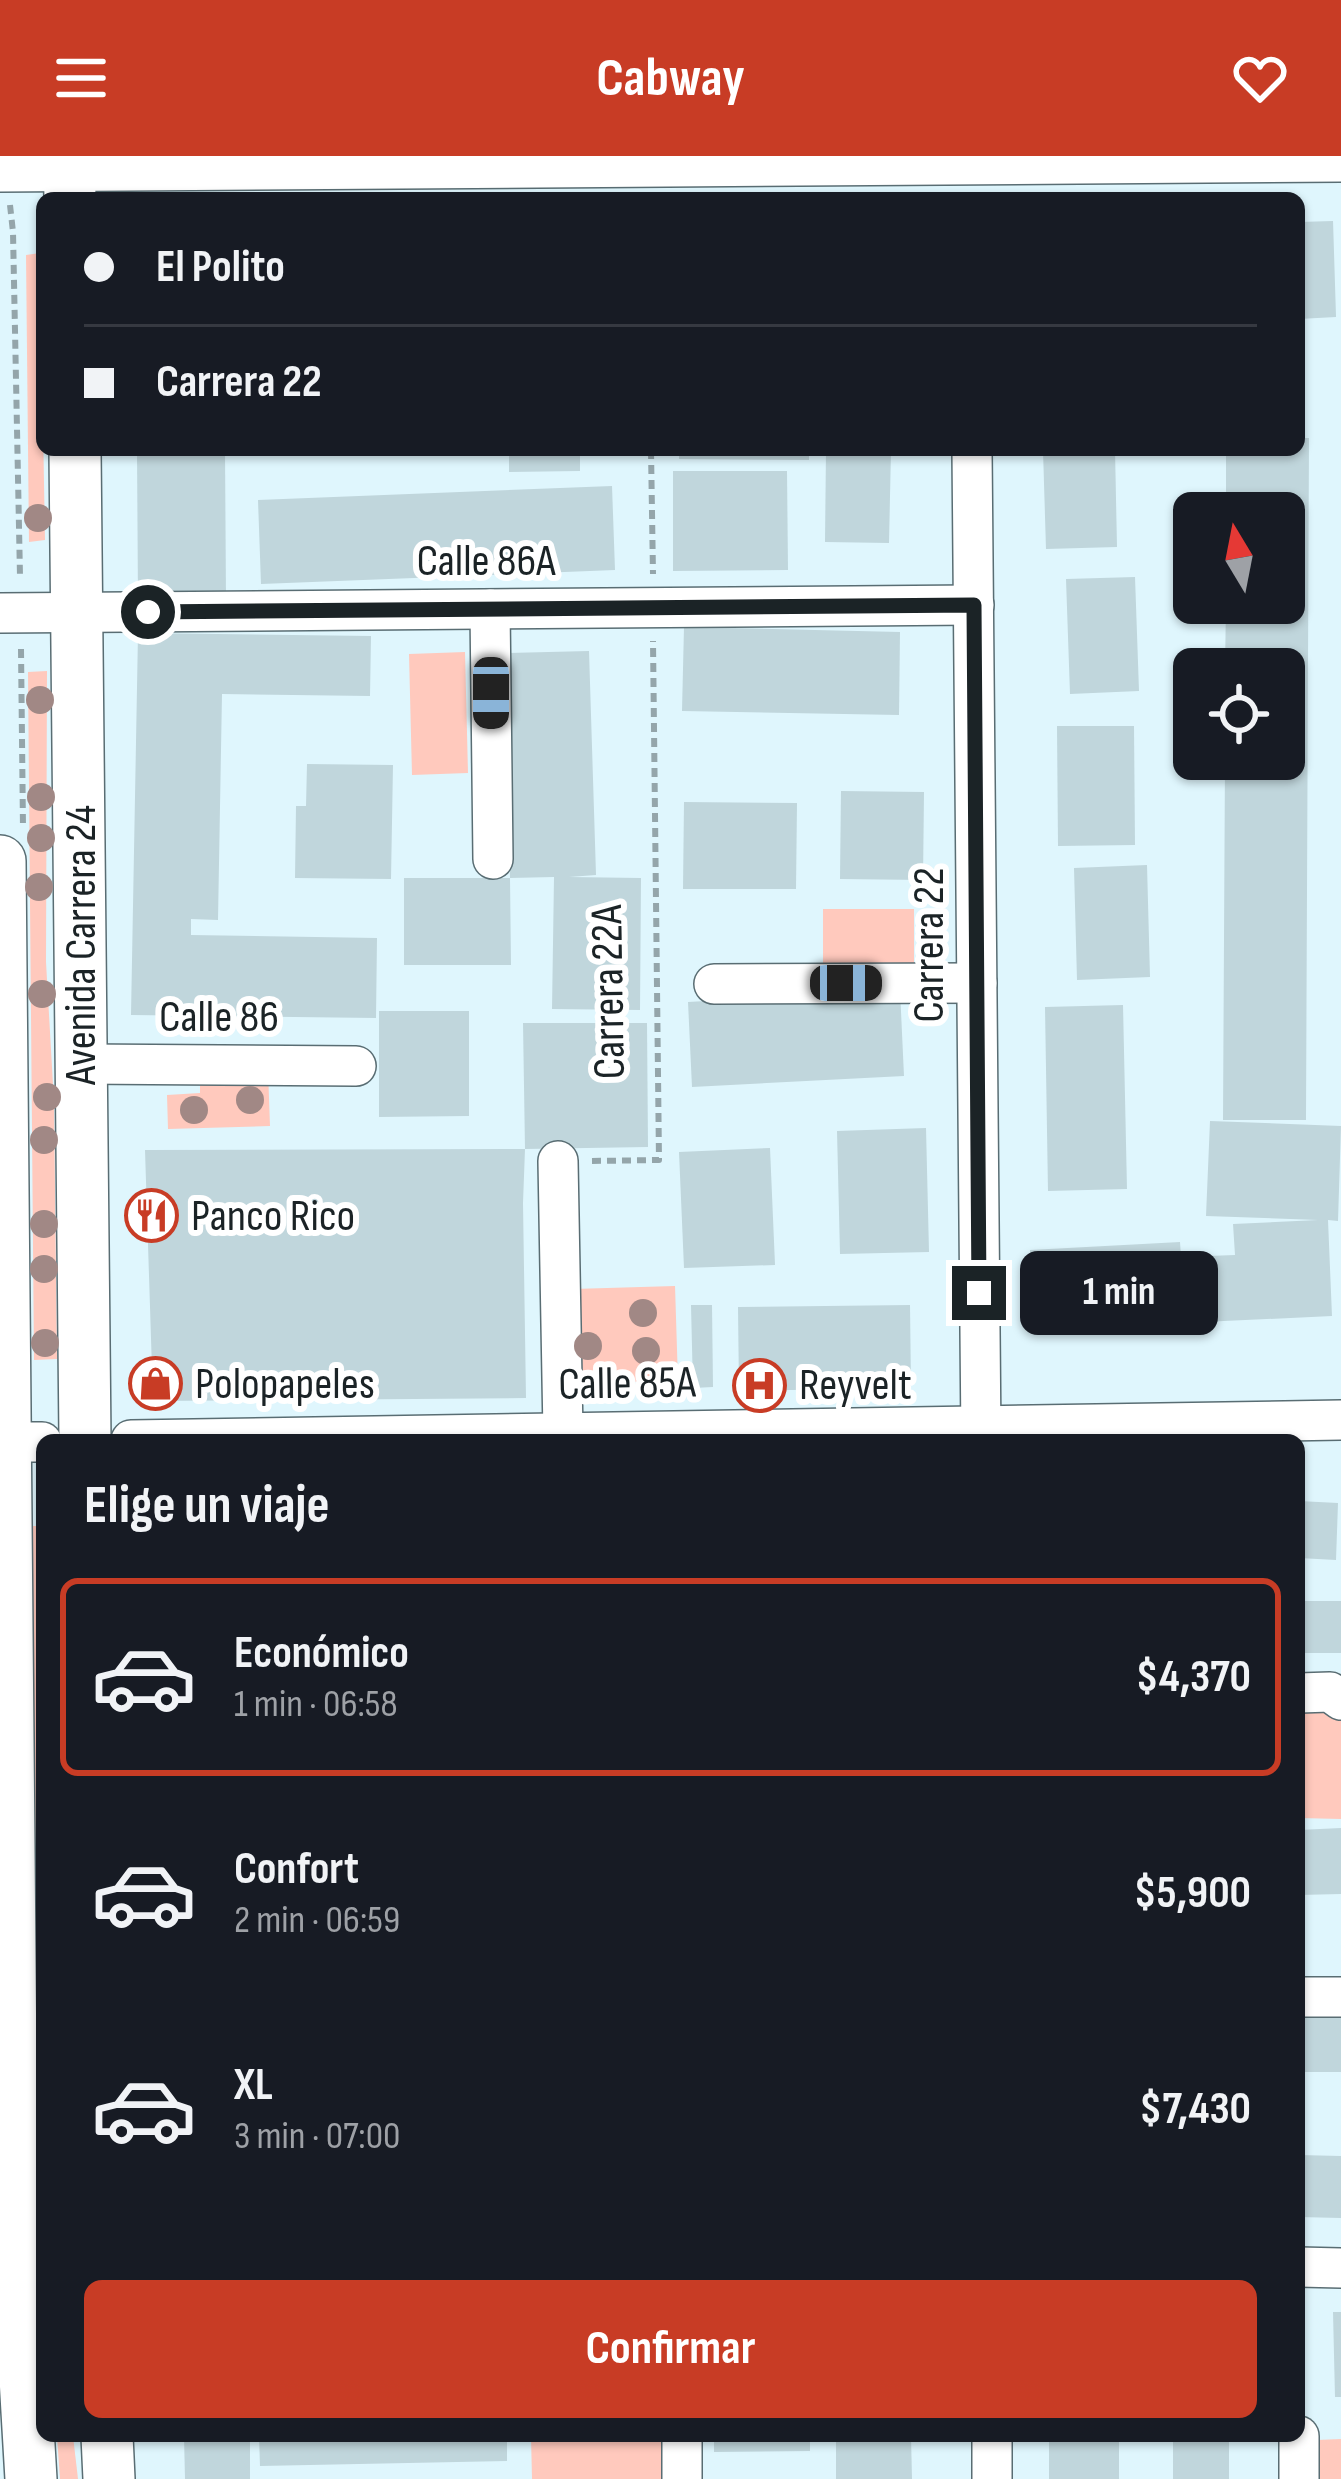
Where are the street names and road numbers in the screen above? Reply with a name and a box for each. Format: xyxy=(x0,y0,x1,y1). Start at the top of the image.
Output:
street label: Calle 86A xyxy=(416,534,556,589)
street label: Avenida Carrera 24 xyxy=(54,805,109,1086)
street label: Carrera 22 xyxy=(902,867,957,1023)
street label: Carrera 22A xyxy=(580,903,638,1080)
street label: Calle 86 xyxy=(159,990,279,1045)
street label: Calle 85A xyxy=(558,1355,697,1413)

